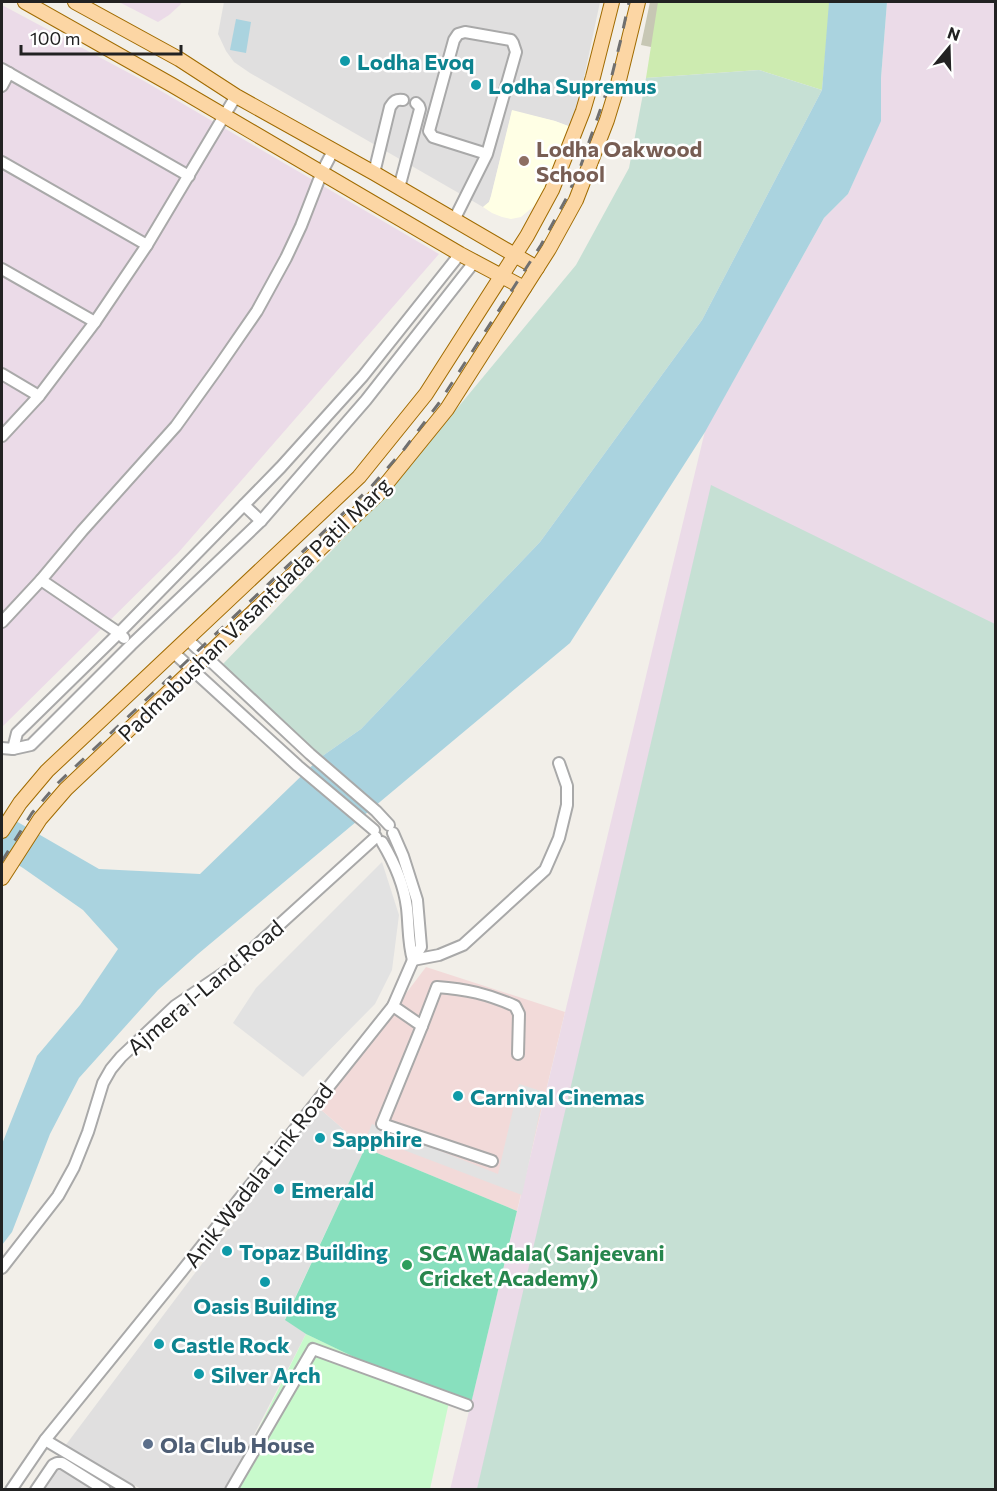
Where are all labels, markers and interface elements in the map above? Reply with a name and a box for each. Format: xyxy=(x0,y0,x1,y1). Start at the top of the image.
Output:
scale bar xyxy=(21,18,182,56)
north arrow xyxy=(919,18,979,78)
text: N xyxy=(945,22,963,44)
text: 100 m xyxy=(30,27,80,49)
place label: Lodha Evoq xyxy=(357,48,475,75)
marker: Lodha Evoq xyxy=(338,54,352,68)
place label: Lodha Supremus xyxy=(488,72,656,99)
marker: Lodha Supremus xyxy=(469,78,483,92)
place label: Lodha Oakwood School xyxy=(536,135,702,187)
marker: Lodha Oakwood School xyxy=(517,154,531,168)
street label: Padmabushan Vasantdada Patil Marg xyxy=(112,471,396,747)
street label: Ajmera l-Land Road xyxy=(121,914,289,1060)
street label: Anik Wadala Link Road xyxy=(178,1078,338,1272)
place label: Carnival Cinemas xyxy=(470,1083,645,1110)
marker: Carnival Cinemas xyxy=(451,1089,465,1103)
place label: Sapphire xyxy=(332,1125,422,1152)
marker: Sapphire xyxy=(313,1131,327,1145)
place label: Emerald xyxy=(291,1176,374,1203)
marker: Emerald xyxy=(272,1182,286,1196)
place label: Topaz Building xyxy=(239,1238,388,1265)
place label: SCA Wadala( Sanjeevani Cricket Academy) xyxy=(419,1239,665,1291)
marker: Topaz Building xyxy=(220,1244,234,1258)
marker: SCA Wadala( Sanjeevani Cricket Academy) xyxy=(400,1258,414,1272)
marker: Oasis Building xyxy=(258,1275,272,1289)
place label: Oasis Building xyxy=(193,1292,337,1319)
place label: Castle Rock xyxy=(171,1331,290,1358)
marker: Castle Rock xyxy=(152,1337,166,1351)
place label: Silver Arch xyxy=(211,1361,321,1388)
marker: Silver Arch xyxy=(192,1367,206,1381)
place label: Ola Club House xyxy=(160,1431,315,1458)
marker: Ola Club House xyxy=(141,1437,155,1451)

